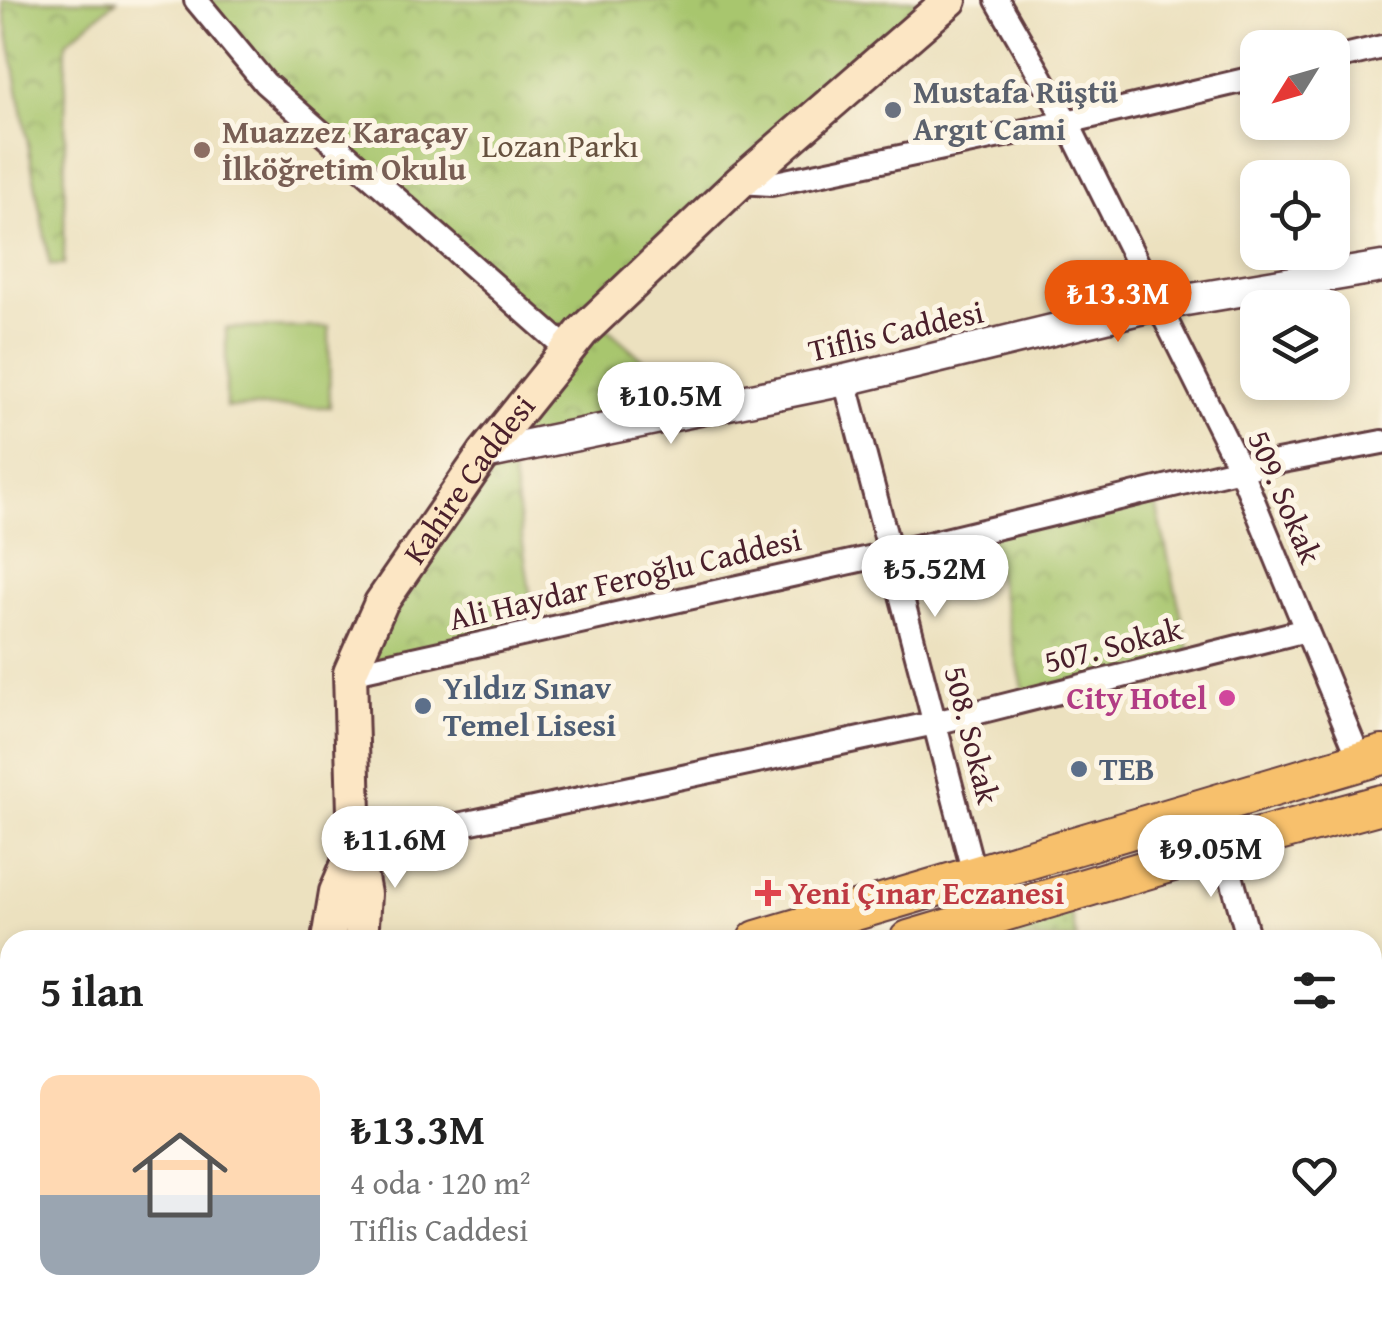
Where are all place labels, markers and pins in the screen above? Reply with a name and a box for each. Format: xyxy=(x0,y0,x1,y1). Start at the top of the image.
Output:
place label: Mustafa Rüştü Argıt Cami xyxy=(913,68,1119,152)
marker: Mustafa Rüştü Argıt Cami xyxy=(882,99,904,121)
place label: Muazzez Karaçay İlköğretim Okulu xyxy=(222,108,468,192)
marker: Muazzez Karaçay İlköğretim Okulu xyxy=(191,139,213,161)
pin: ₺13.3M xyxy=(1037,260,1199,345)
pin: ₺10.5M xyxy=(590,362,752,447)
pin: ₺5.52M xyxy=(854,535,1016,620)
place label: Yıldız Sınav Temel Lisesi xyxy=(443,664,616,748)
place label: City Hotel xyxy=(1066,674,1207,721)
marker: City Hotel xyxy=(1216,687,1238,709)
marker: Yıldız Sınav Temel Lisesi xyxy=(412,695,434,717)
place label: TEB xyxy=(1099,745,1155,792)
marker: TEB xyxy=(1068,758,1090,780)
pin: ₺11.6M xyxy=(314,806,476,891)
pin: ₺9.05M xyxy=(1130,815,1292,900)
place label: Yeni Çınar Eczanesi xyxy=(788,869,1065,916)
marker: Yeni Çınar Eczanesi xyxy=(757,882,779,904)

